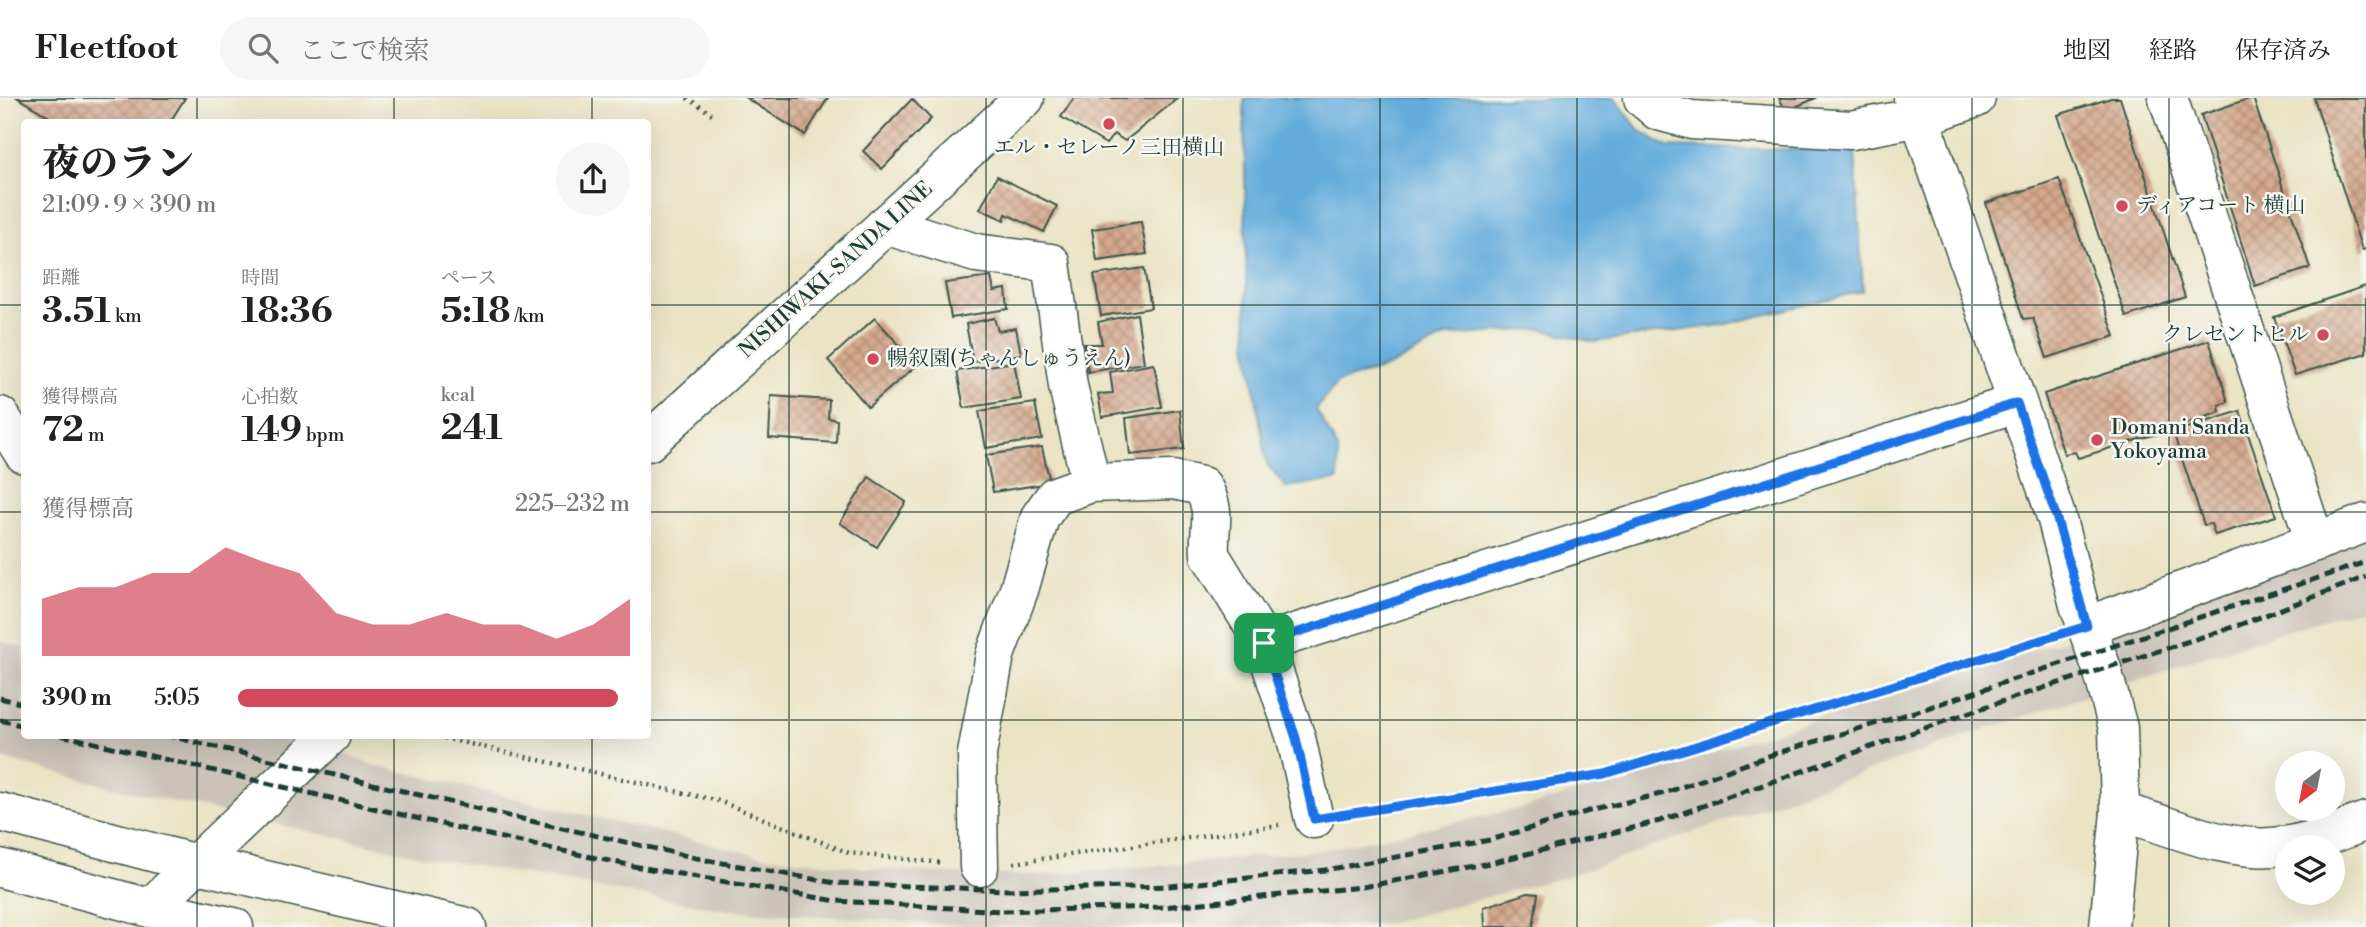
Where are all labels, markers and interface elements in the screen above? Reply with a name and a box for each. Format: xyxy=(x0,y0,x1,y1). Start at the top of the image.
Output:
search box xyxy=(220,17,710,80)
text: Fleetfoot xyxy=(35,28,178,69)
icon: search xyxy=(244,29,282,67)
text: ここで検索 xyxy=(300,35,430,67)
text: 地図 xyxy=(2063,36,2111,66)
text: 経路 xyxy=(2149,36,2197,66)
text: 保存済み xyxy=(2235,36,2331,66)
marker: エル・セレーノ三田横山 xyxy=(1101,116,1117,132)
place label: エル・セレーノ三田横山 xyxy=(994,135,1224,161)
text: 夜のラン xyxy=(42,141,194,188)
button: share xyxy=(556,142,630,216)
street label: NISHIWAKI-SANDA LINE xyxy=(734,176,938,364)
text: 21:09 · 9 × 390 m xyxy=(42,191,216,219)
place label: ディアコート 横山 xyxy=(2136,193,2306,219)
marker: ディアコート 横山 xyxy=(2114,198,2130,214)
text: 距離 xyxy=(42,266,80,290)
text: 時間 xyxy=(241,266,279,290)
text: ペース xyxy=(441,266,497,290)
text: 3.51 xyxy=(42,290,111,333)
text: 18:36 xyxy=(241,290,333,333)
text: 5:18 xyxy=(441,290,510,333)
text: km xyxy=(111,304,142,328)
text: /km xyxy=(510,304,545,328)
place label: クレセントヒル xyxy=(2162,322,2309,348)
marker: クレセントヒル xyxy=(2315,327,2331,343)
place label: 暢叙園(ちゃんしゅうえん) xyxy=(887,346,1131,372)
marker: 暢叙園(ちゃんしゅうえん) xyxy=(865,351,881,367)
text: kcal xyxy=(441,383,475,407)
text: 獲得標高 xyxy=(42,385,118,409)
text: 心拍数 xyxy=(241,385,298,409)
text: 241 xyxy=(441,407,503,450)
text: 72 xyxy=(42,409,84,452)
text: 149 xyxy=(241,409,302,452)
place label: Domani Sanda Yokoyama xyxy=(2110,415,2250,465)
text: m xyxy=(84,423,105,447)
text: bpm xyxy=(302,423,344,447)
marker: Domani Sanda Yokoyama xyxy=(2089,432,2105,448)
text: 225–232 m xyxy=(515,490,630,518)
text: 獲得標高 xyxy=(42,495,134,523)
pin xyxy=(1234,613,1294,673)
icon: arrive xyxy=(1245,624,1283,662)
text: 390 m xyxy=(42,684,112,712)
text: 5:05 xyxy=(154,684,200,712)
north arrow xyxy=(2275,751,2345,821)
map controls xyxy=(2275,751,2345,905)
button: layers xyxy=(2275,835,2345,905)

